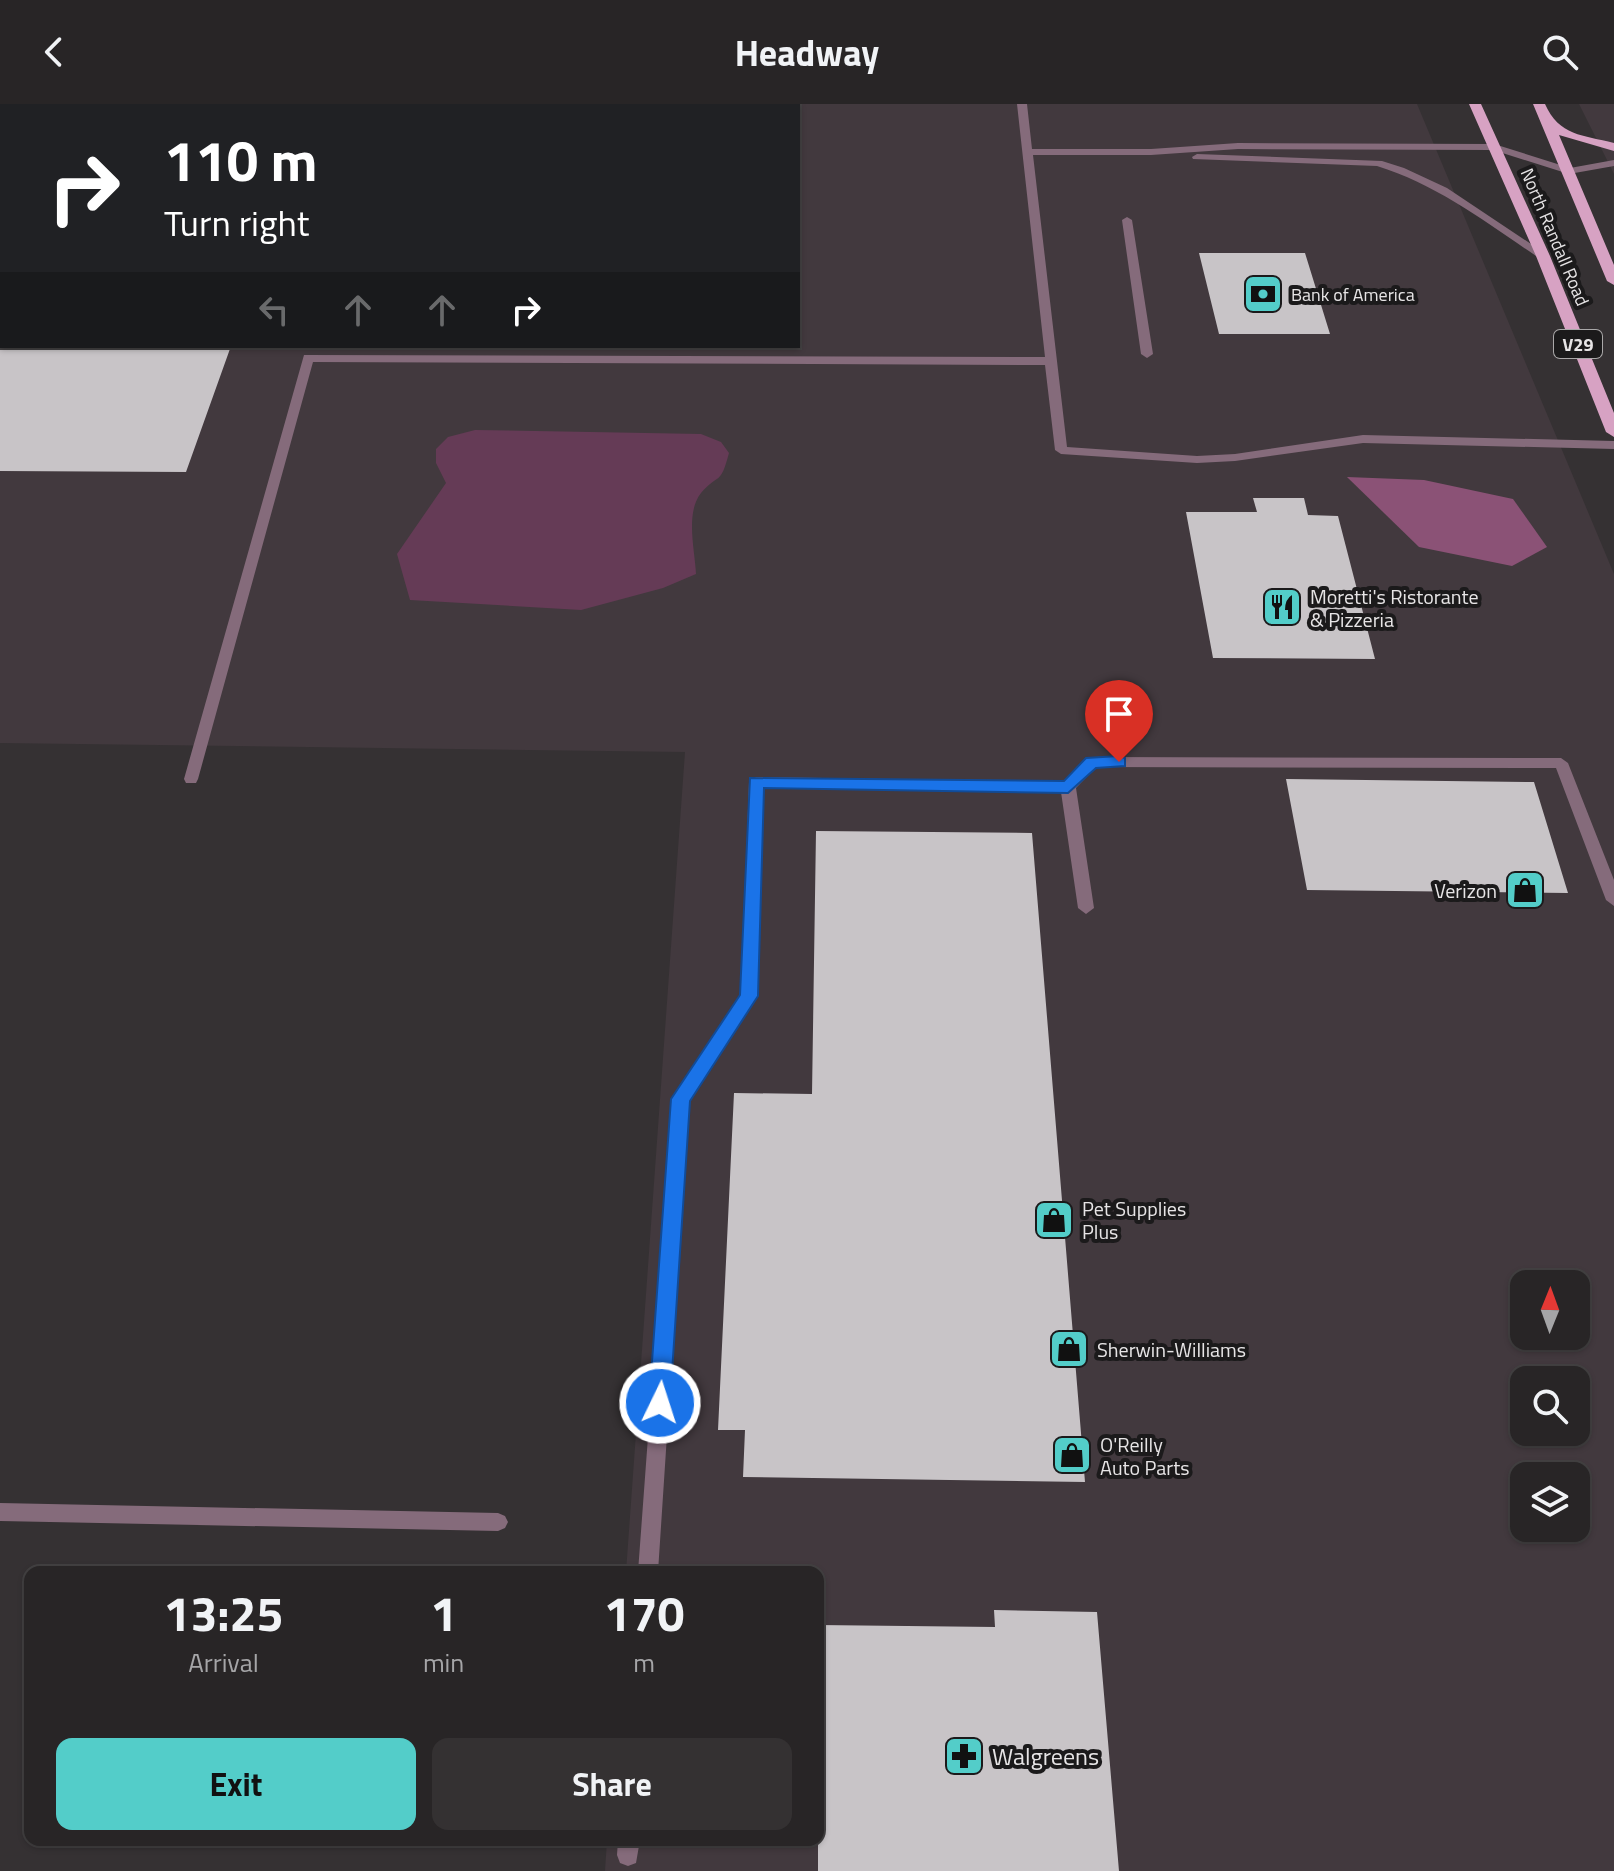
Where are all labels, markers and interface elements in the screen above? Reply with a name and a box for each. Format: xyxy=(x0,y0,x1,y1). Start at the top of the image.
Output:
text: Headway xyxy=(735,25,879,80)
icon: back xyxy=(32,30,76,74)
icon: search xyxy=(1538,30,1582,74)
text: 110 m xyxy=(164,118,317,203)
icon: right xyxy=(32,136,136,240)
street label: North Randall Road xyxy=(1514,164,1596,310)
text: Turn right xyxy=(164,195,309,250)
bank icon: Bank of America xyxy=(1242,273,1284,315)
place label: Bank of America xyxy=(1291,281,1415,308)
icon: left xyxy=(252,288,296,332)
icon: ahead xyxy=(336,288,380,332)
icon: ahead xyxy=(420,288,464,332)
icon: right xyxy=(504,288,548,332)
road number: V29 xyxy=(1554,330,1602,358)
place label: Moretti's Ristorante & Pizzeria xyxy=(1310,581,1479,635)
restaurant icon: Moretti's Ristorante & Pizzeria xyxy=(1261,586,1303,628)
pin xyxy=(1085,680,1153,762)
icon: arrive xyxy=(1097,692,1141,736)
shop icon: Verizon xyxy=(1504,869,1546,911)
place label: Verizon xyxy=(1434,875,1497,906)
place label: Pet Supplies Plus xyxy=(1082,1193,1186,1247)
shop icon: Pet Supplies Plus xyxy=(1033,1199,1075,1241)
north arrow xyxy=(1510,1270,1590,1350)
map controls xyxy=(1510,1270,1590,1542)
shop icon: Sherwin-Williams xyxy=(1048,1328,1090,1370)
place label: Sherwin-Williams xyxy=(1097,1334,1246,1365)
position arrow xyxy=(618,1361,702,1445)
button: search xyxy=(1510,1366,1590,1446)
place label: O'Reilly Auto Parts xyxy=(1100,1429,1190,1483)
shop icon: O'Reilly Auto Parts xyxy=(1051,1434,1093,1476)
button: layers xyxy=(1510,1462,1590,1542)
text: 13:25 xyxy=(164,1577,283,1650)
text: 1 xyxy=(430,1577,457,1650)
text: 170 xyxy=(604,1577,684,1650)
text: Arrival xyxy=(188,1643,259,1682)
text: min xyxy=(423,1643,464,1682)
text: m xyxy=(633,1643,655,1682)
pharmacy icon: Walgreens xyxy=(943,1735,985,1777)
button: Exit xyxy=(56,1738,416,1830)
button: Share xyxy=(432,1738,792,1830)
place label: Walgreens xyxy=(992,1738,1099,1774)

